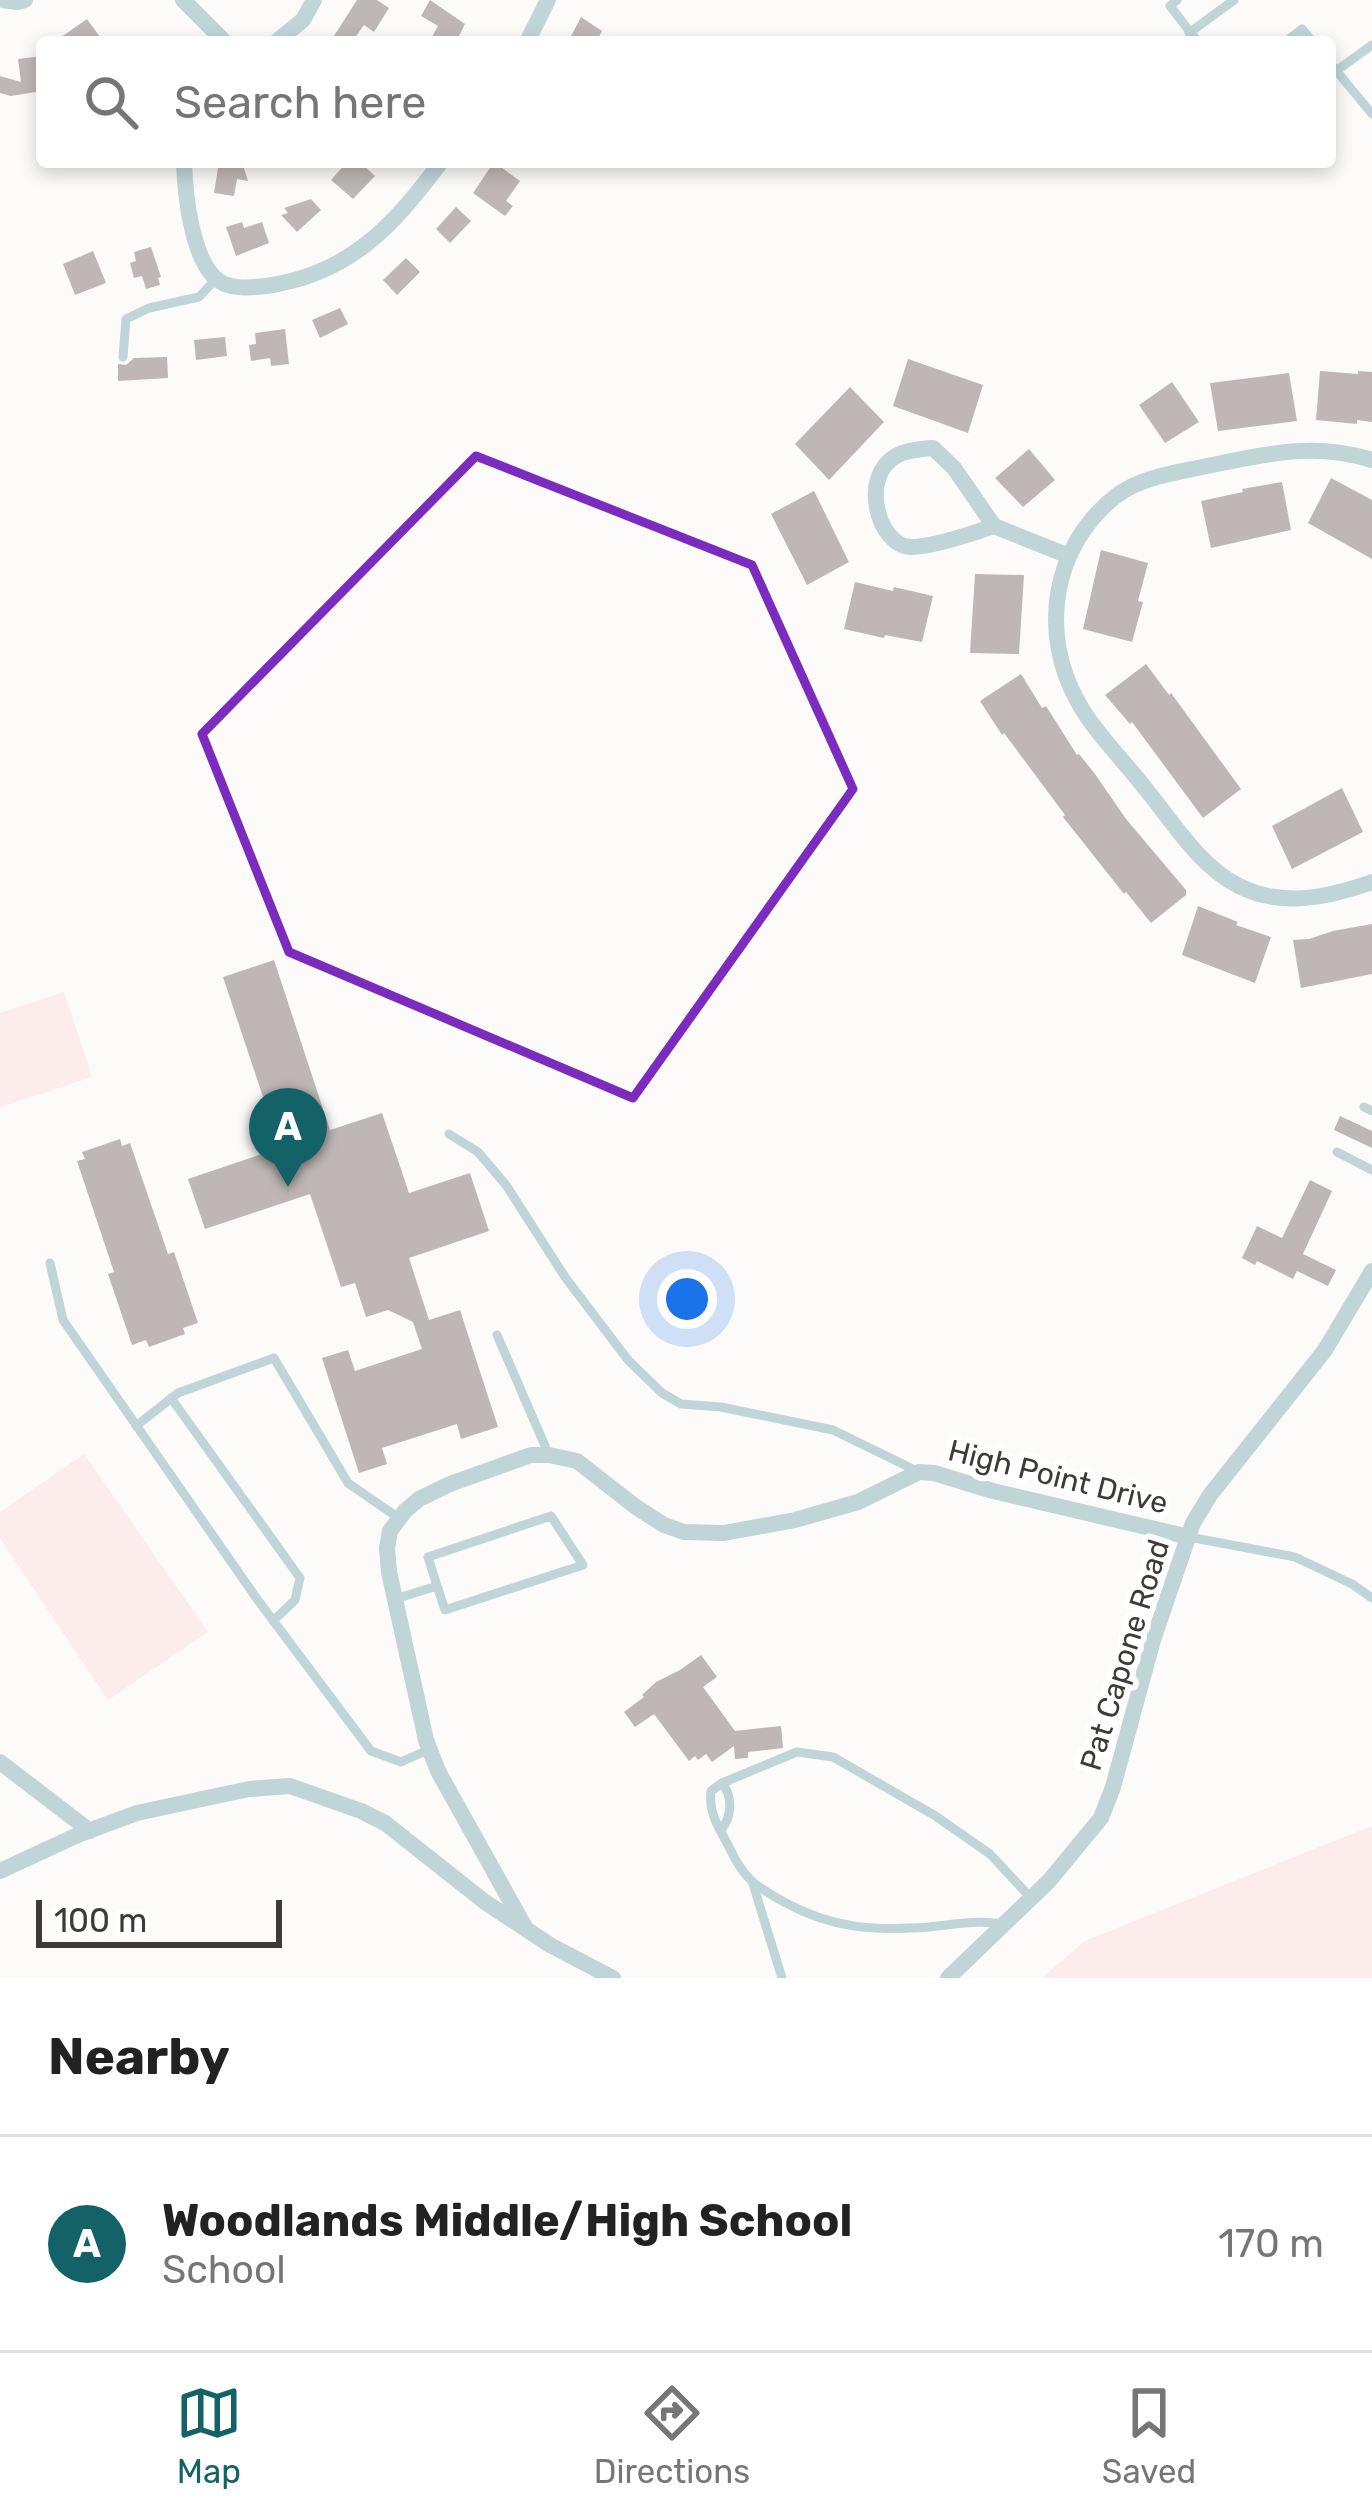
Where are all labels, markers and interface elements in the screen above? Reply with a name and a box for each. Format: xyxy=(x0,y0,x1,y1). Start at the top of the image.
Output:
search box xyxy=(36,36,1336,168)
icon: search xyxy=(78,69,144,135)
text: Search here xyxy=(174,76,426,129)
pin: A xyxy=(249,1088,327,1187)
your location xyxy=(657,1269,717,1329)
street label: High Point Drive xyxy=(944,1432,1172,1522)
street label: Pat Capone Road xyxy=(1073,1535,1177,1775)
scale bar xyxy=(36,1894,282,1947)
text: 100 m xyxy=(54,1901,147,1940)
text: Nearby xyxy=(48,2026,230,2087)
text: Woodlands Middle/High School xyxy=(162,2194,852,2247)
text: A xyxy=(73,2221,101,2267)
text: 170 m xyxy=(1218,2221,1324,2267)
text: School xyxy=(162,2247,286,2293)
tab: Map xyxy=(176,2380,242,2491)
tab: Directions xyxy=(594,2380,750,2491)
tab: Saved xyxy=(1102,2380,1196,2491)

